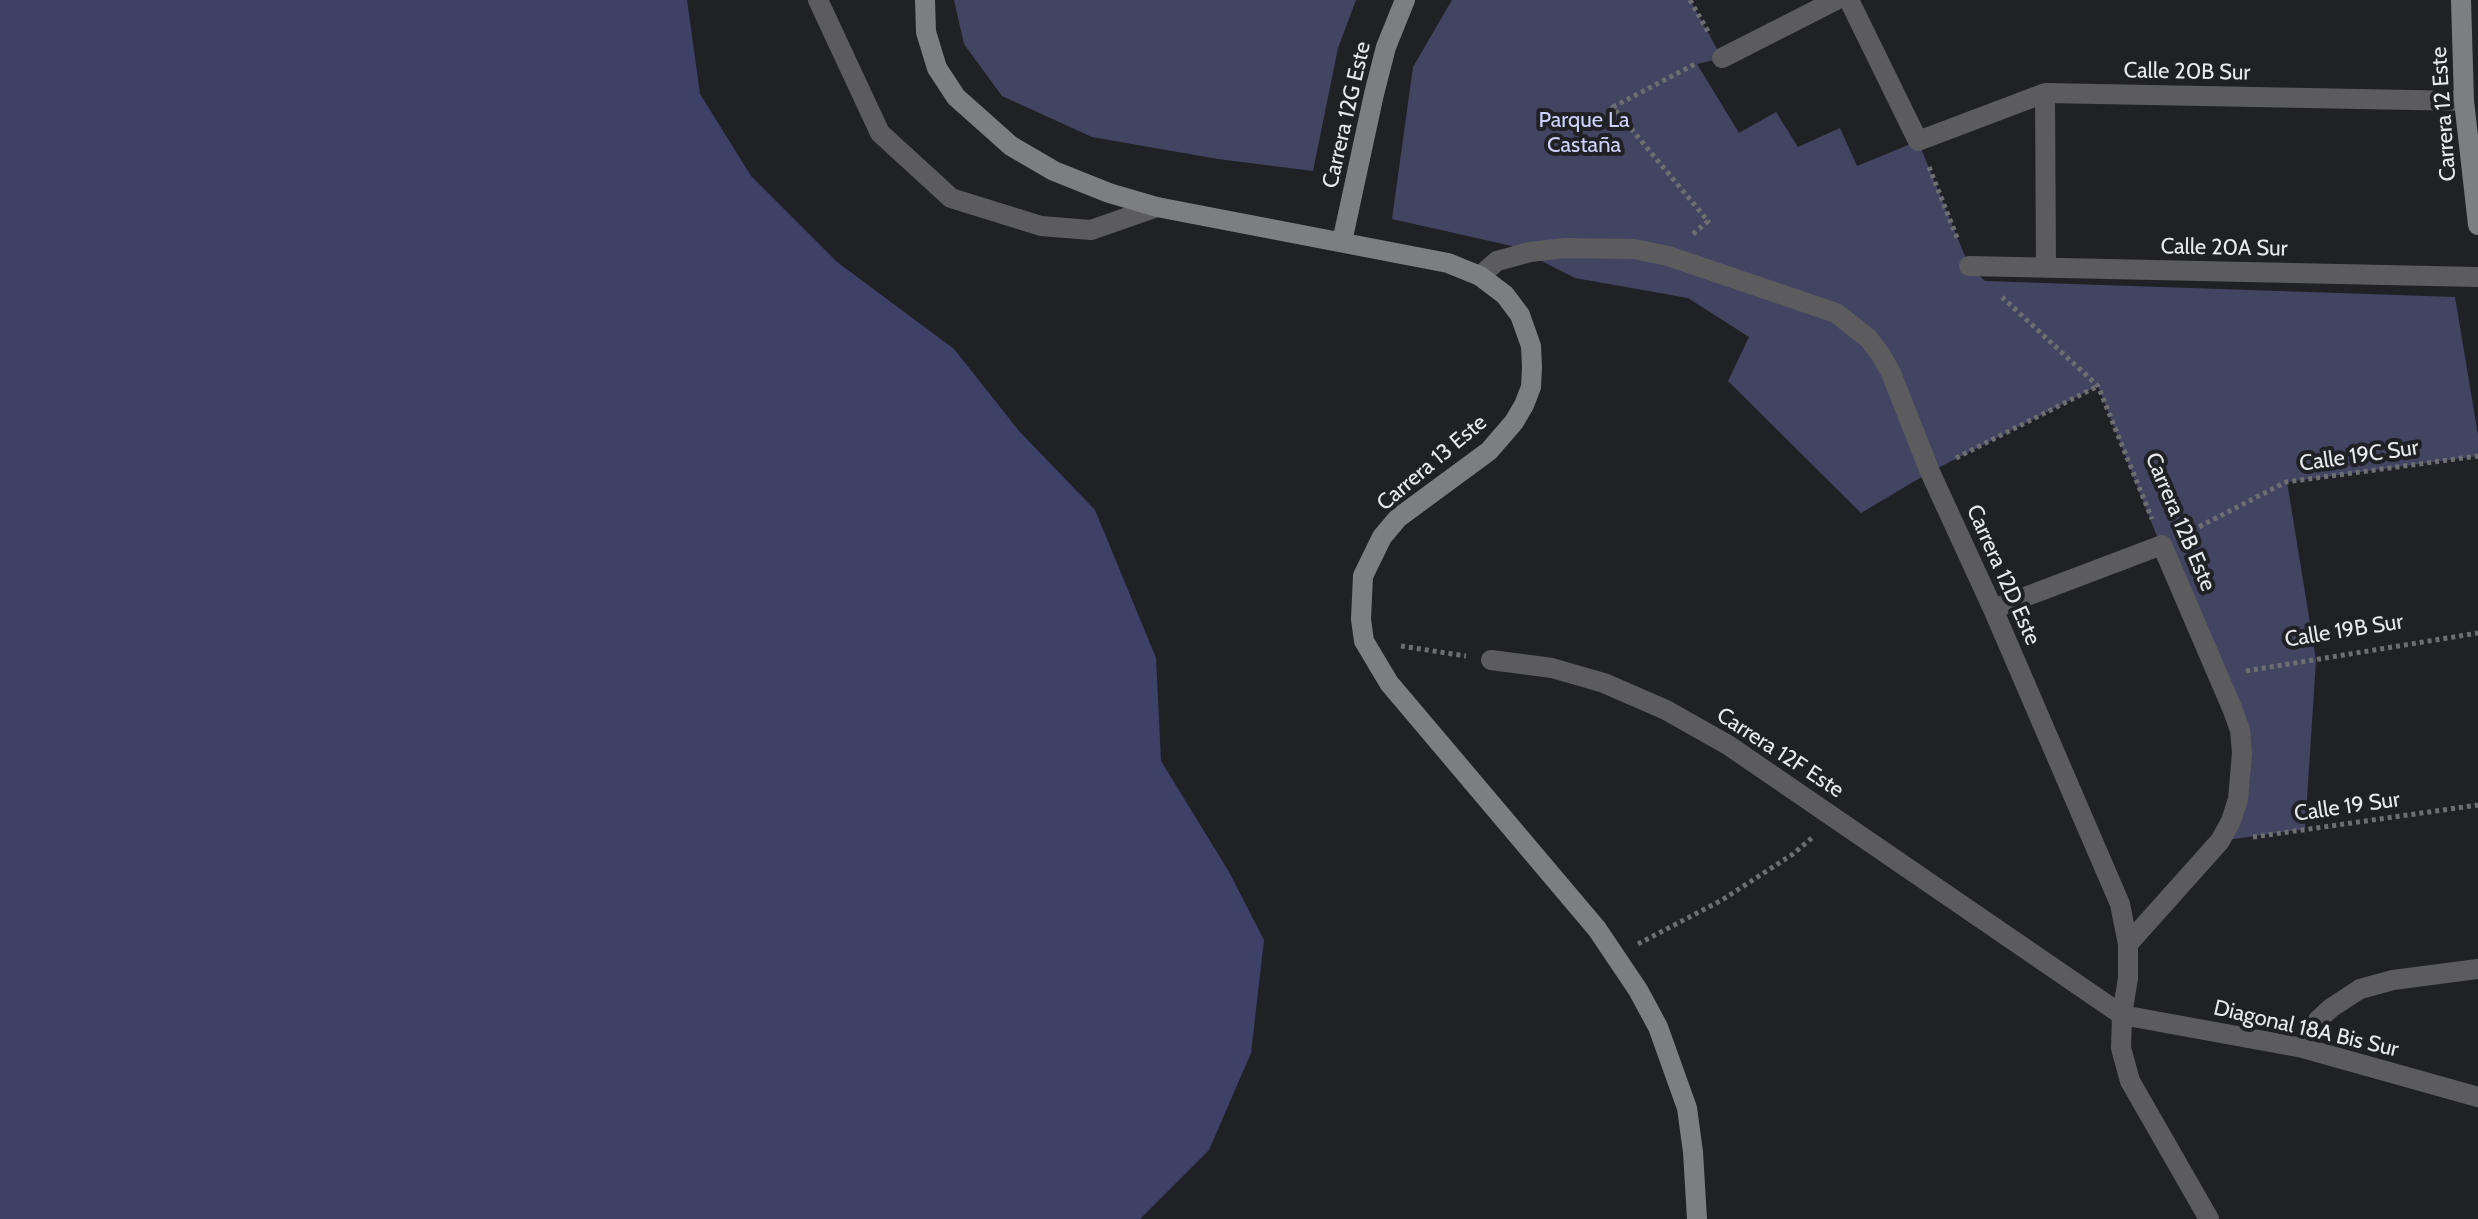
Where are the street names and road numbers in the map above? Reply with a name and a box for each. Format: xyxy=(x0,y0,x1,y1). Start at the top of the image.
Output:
street label: Carrera 12G Este xyxy=(1317,39,1377,191)
street label: Carrera 12 Este xyxy=(2426,46,2462,182)
street label: Calle 20B Sur xyxy=(2123,58,2251,86)
street label: Calle 20A Sur xyxy=(2160,234,2288,262)
street label: Carrera 13 Este xyxy=(1372,409,1492,517)
street label: Calle 19C Sur xyxy=(2298,435,2420,477)
street label: Carrera 12B Este xyxy=(2139,449,2221,595)
street label: Carrera 12D Este xyxy=(1960,501,2046,649)
street label: Calle 19B Sur xyxy=(2283,609,2405,653)
street label: Carrera 12F Este xyxy=(1711,702,1849,804)
street label: Calle 19 Sur xyxy=(2292,787,2402,827)
street label: Diagonal 18A Bis Sur xyxy=(2211,995,2401,1063)

